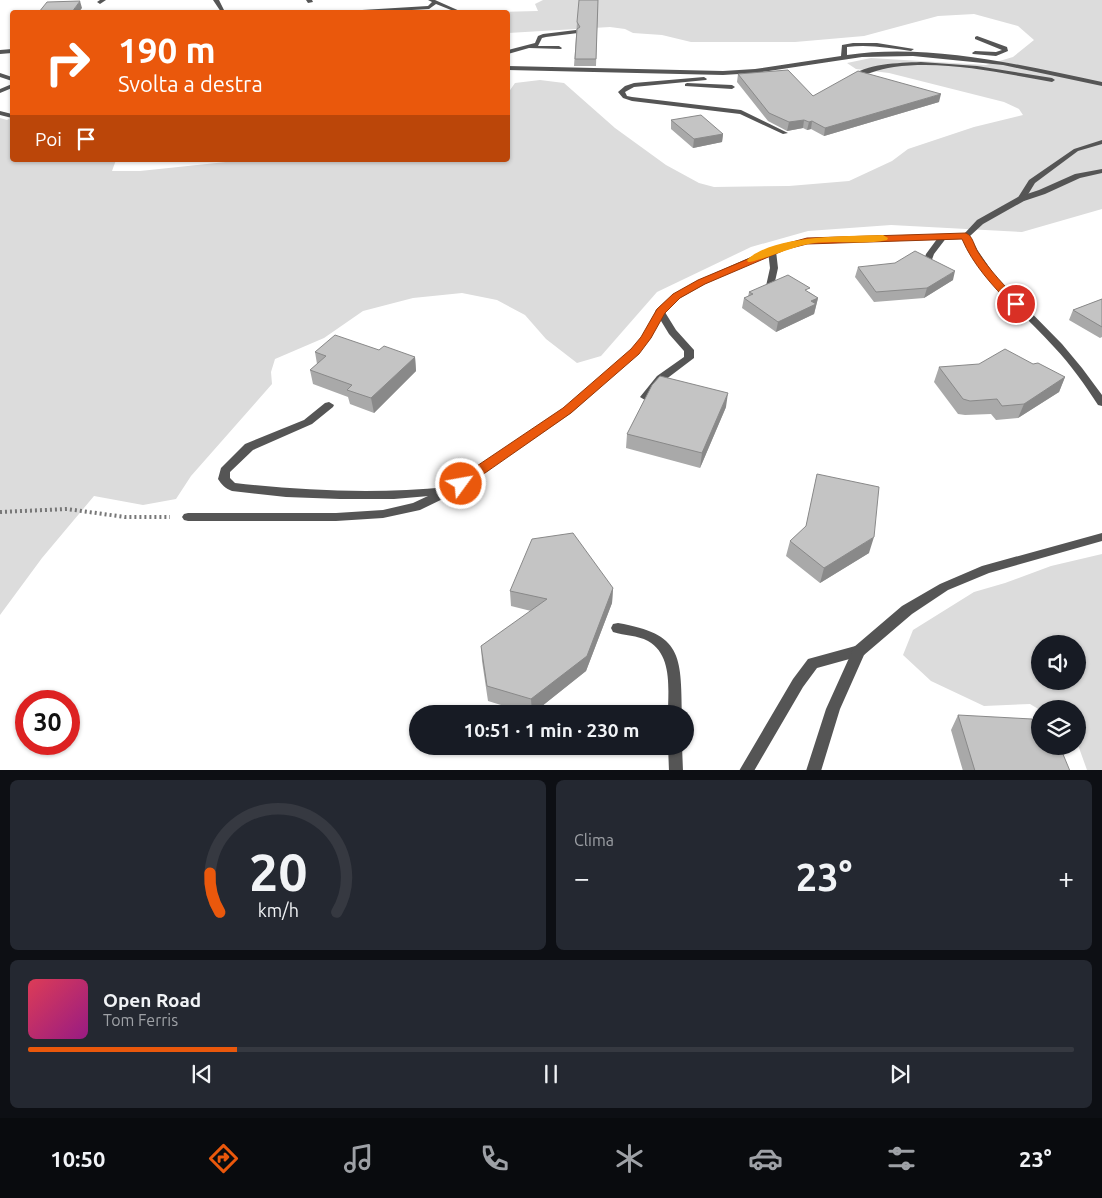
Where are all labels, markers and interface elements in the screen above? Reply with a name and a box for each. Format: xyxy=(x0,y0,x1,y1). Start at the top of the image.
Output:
icon: right xyxy=(35,30,100,95)
text: 190 m xyxy=(118,30,216,70)
text: Svolta a destra xyxy=(118,71,263,96)
icon: arrive xyxy=(72,125,100,153)
text: Poi xyxy=(35,128,62,150)
pin xyxy=(995,283,1037,325)
icon: arrive xyxy=(1002,290,1030,318)
position arrow xyxy=(434,457,486,509)
map controls xyxy=(1031,635,1086,755)
button: sound xyxy=(1031,635,1086,690)
speed limit sign: 30 xyxy=(15,690,80,755)
button: layers xyxy=(1031,700,1086,755)
text: 10:51 · 1 min · 230 m xyxy=(464,719,639,741)
text: Clima xyxy=(574,831,614,849)
text: 20 xyxy=(249,843,307,901)
text: 23° xyxy=(796,856,852,898)
text: − xyxy=(574,862,590,893)
text: + xyxy=(1058,862,1074,893)
text: km/h xyxy=(257,900,299,920)
text: Open Road xyxy=(103,989,201,1011)
text: Tom Ferris xyxy=(103,1011,178,1029)
icon: previous xyxy=(188,1060,216,1088)
icon: pause xyxy=(537,1060,565,1088)
icon: next xyxy=(886,1060,914,1088)
icon: directions xyxy=(206,1141,241,1176)
icon: music xyxy=(341,1141,376,1176)
icon: phone xyxy=(477,1141,512,1176)
icon: climate xyxy=(612,1141,647,1176)
icon: car xyxy=(748,1141,783,1176)
icon: filters xyxy=(884,1141,919,1176)
text: 10:50 xyxy=(50,1146,105,1171)
text: 23° xyxy=(1019,1146,1052,1171)

